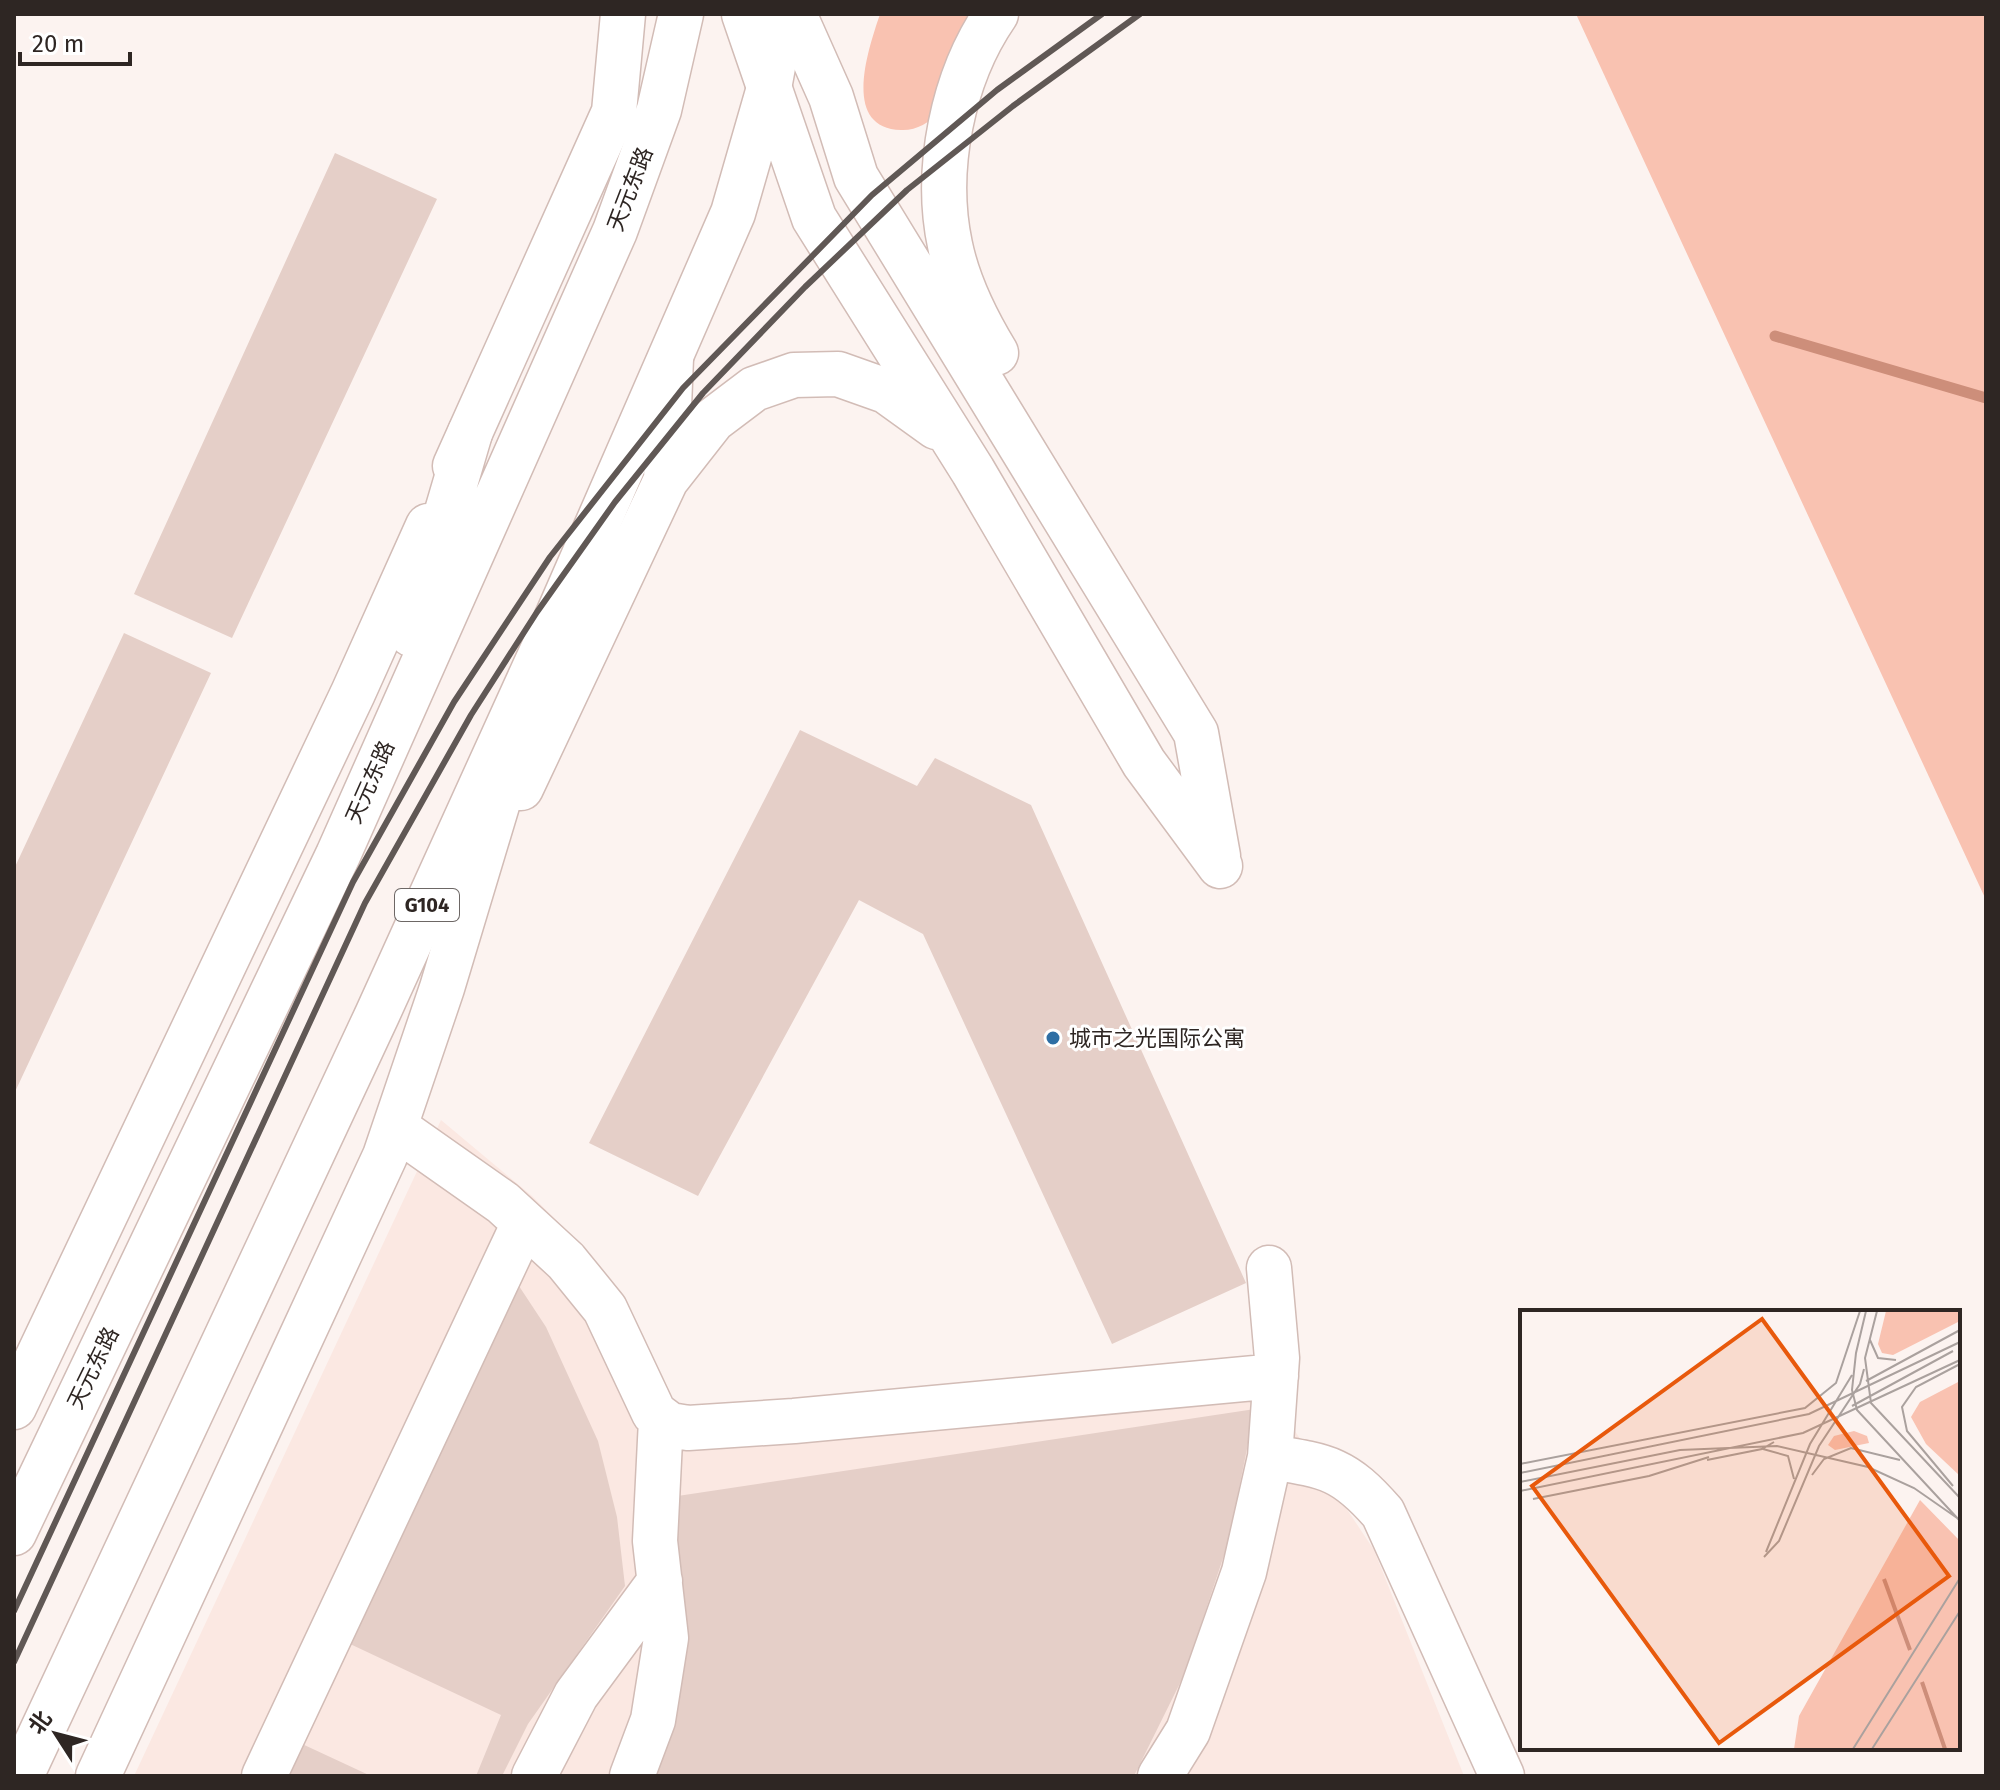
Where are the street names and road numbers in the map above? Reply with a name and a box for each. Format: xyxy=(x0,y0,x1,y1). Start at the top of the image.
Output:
street label: 天元东路 xyxy=(602,143,658,235)
street label: 天元东路 xyxy=(340,736,400,828)
road number: G104 xyxy=(395,889,459,921)
street label: 天元东路 xyxy=(62,1323,124,1413)

